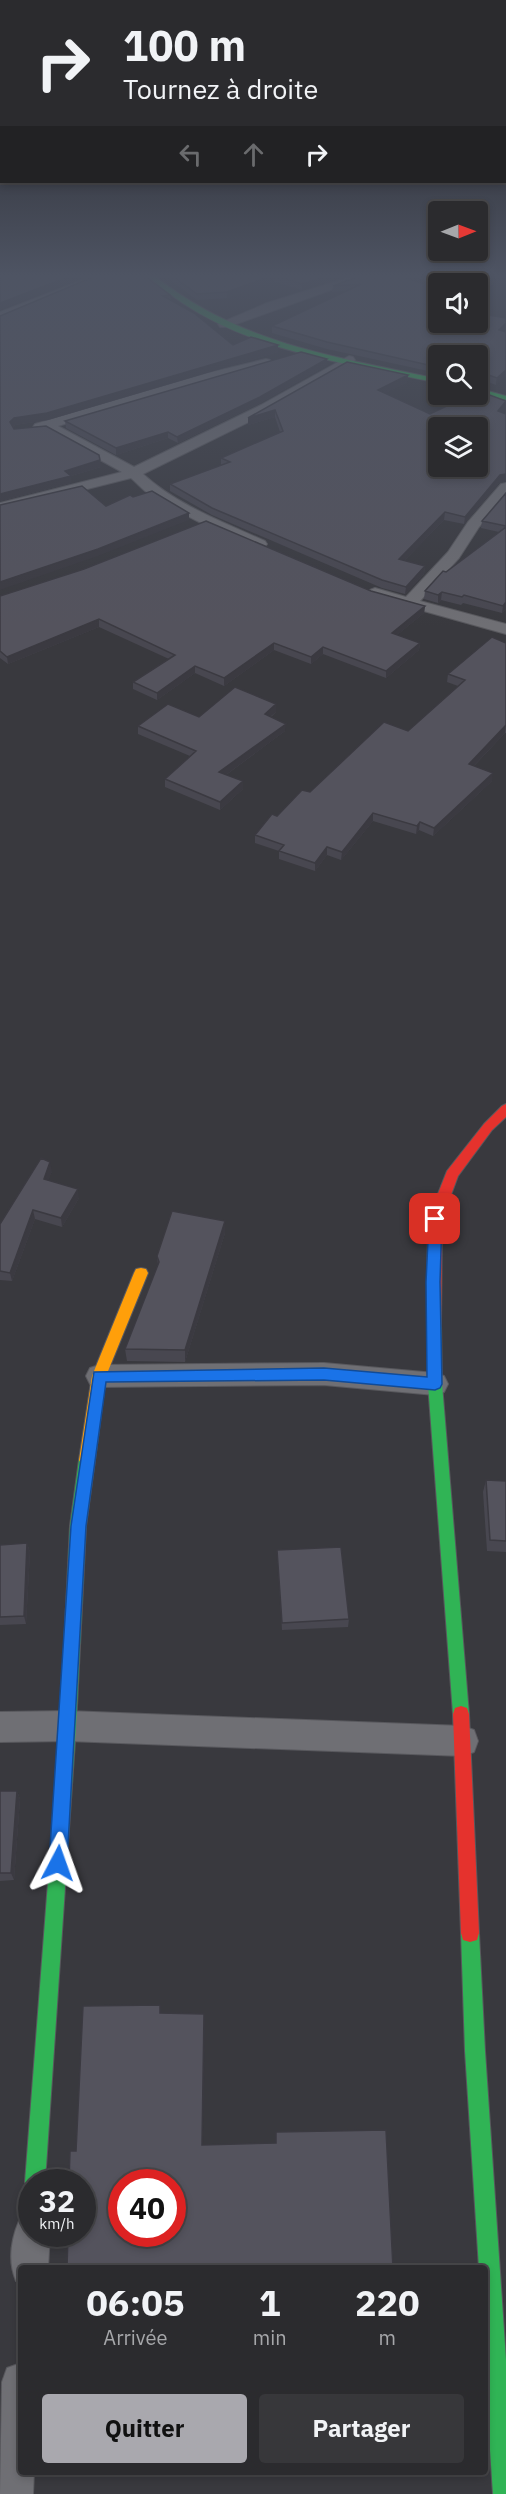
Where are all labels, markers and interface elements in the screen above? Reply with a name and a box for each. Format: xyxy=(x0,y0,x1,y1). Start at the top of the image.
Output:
text: 100 m xyxy=(123,18,246,73)
icon: right xyxy=(24,24,102,102)
text: Tournez à droite xyxy=(123,71,318,106)
icon: left xyxy=(174,138,207,171)
icon: ahead xyxy=(237,138,270,171)
icon: right xyxy=(300,138,333,171)
north arrow xyxy=(428,201,488,261)
map controls xyxy=(428,201,488,477)
button: sound xyxy=(428,273,488,333)
button: search xyxy=(428,345,488,405)
button: layers xyxy=(428,417,488,477)
pin xyxy=(409,1193,460,1244)
icon: arrive xyxy=(418,1202,451,1235)
position arrow xyxy=(26,1831,90,1895)
speed limit sign: 40 xyxy=(108,2169,186,2247)
text: 32 xyxy=(39,2181,75,2220)
text: km/h xyxy=(39,2214,75,2233)
text: 06:05 xyxy=(86,2279,185,2326)
text: 1 xyxy=(259,2279,281,2326)
text: 220 xyxy=(355,2279,420,2326)
text: Arrivée xyxy=(103,2324,167,2351)
text: min xyxy=(253,2324,287,2351)
text: m xyxy=(379,2324,396,2351)
button: Quitter xyxy=(42,2394,247,2463)
button: Partager xyxy=(259,2394,464,2463)

